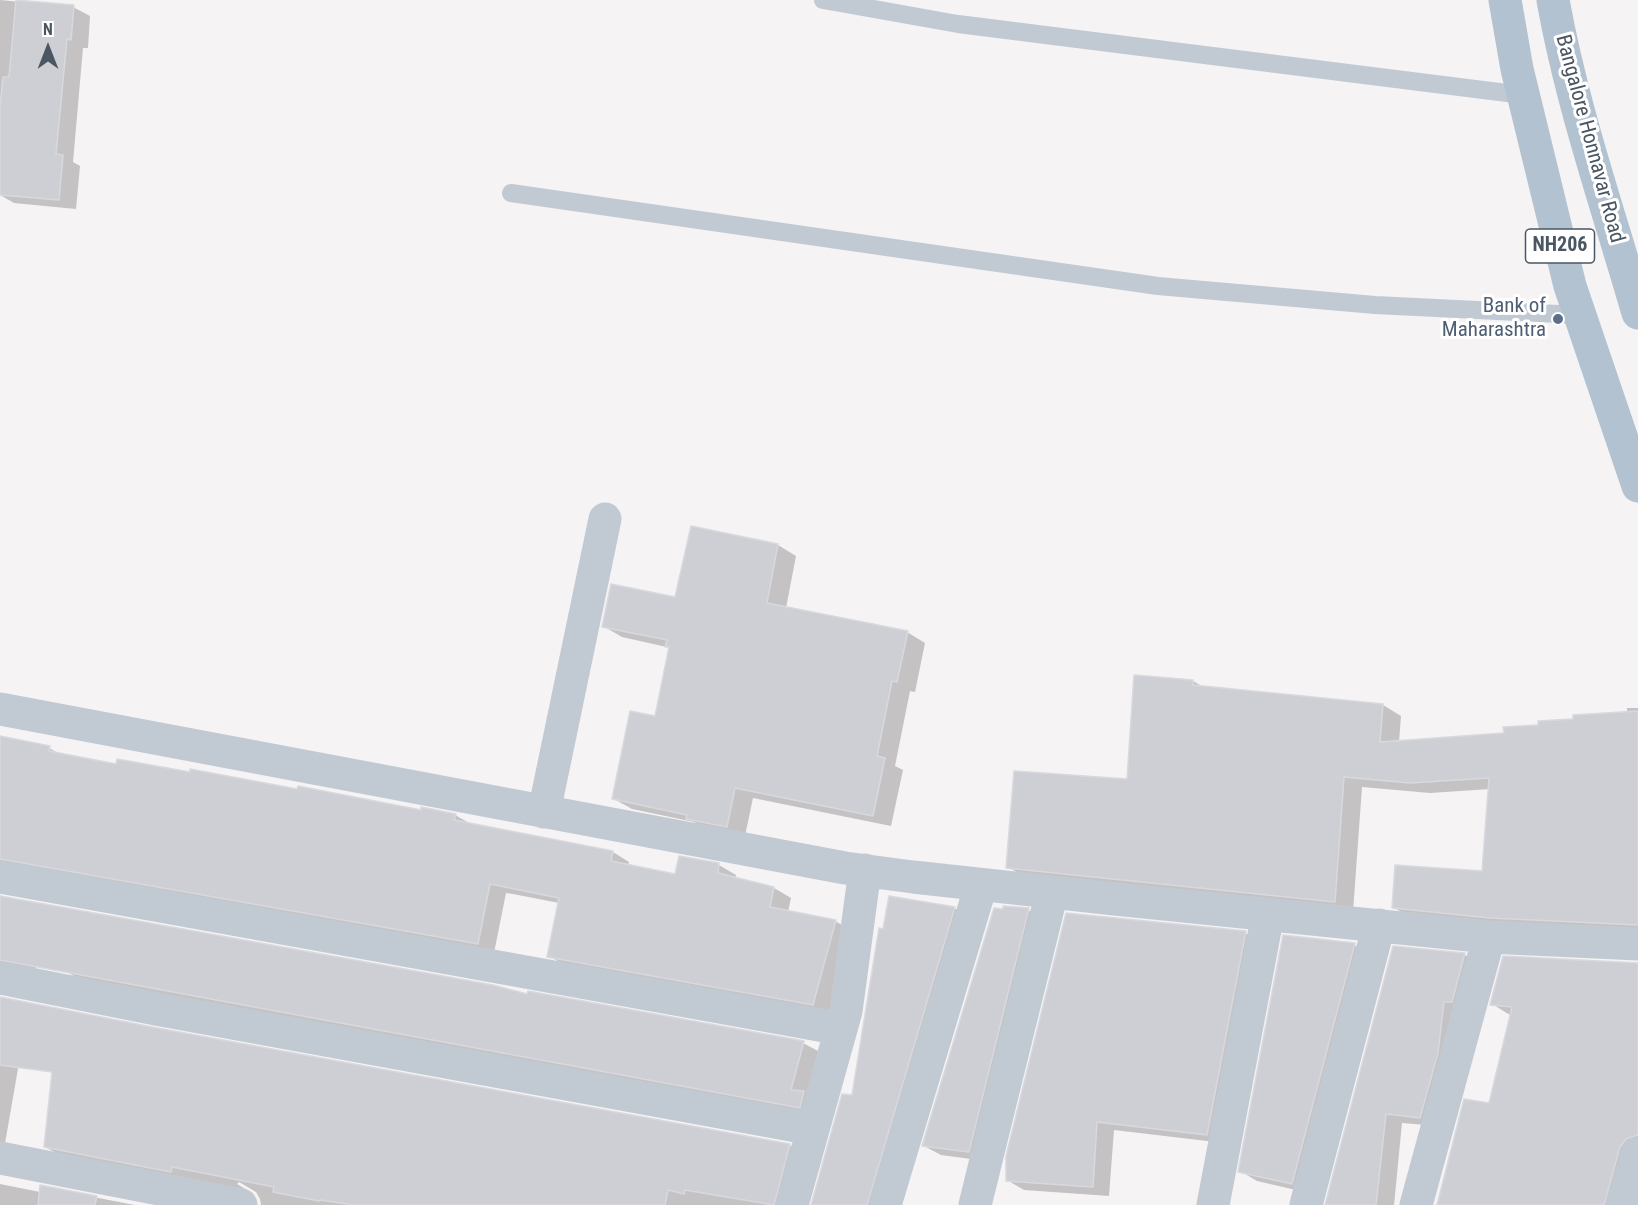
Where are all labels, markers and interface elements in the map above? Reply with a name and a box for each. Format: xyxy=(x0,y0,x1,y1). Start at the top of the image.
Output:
north arrow xyxy=(18,18,78,78)
text: N xyxy=(43,20,53,39)
street label: Bangalore Honnavar Road xyxy=(1549,32,1629,246)
road number: NH206 xyxy=(1526,229,1594,263)
place label: Bank of Maharashtra xyxy=(1442,294,1546,344)
marker: Bank of Maharashtra xyxy=(1551,312,1565,326)

